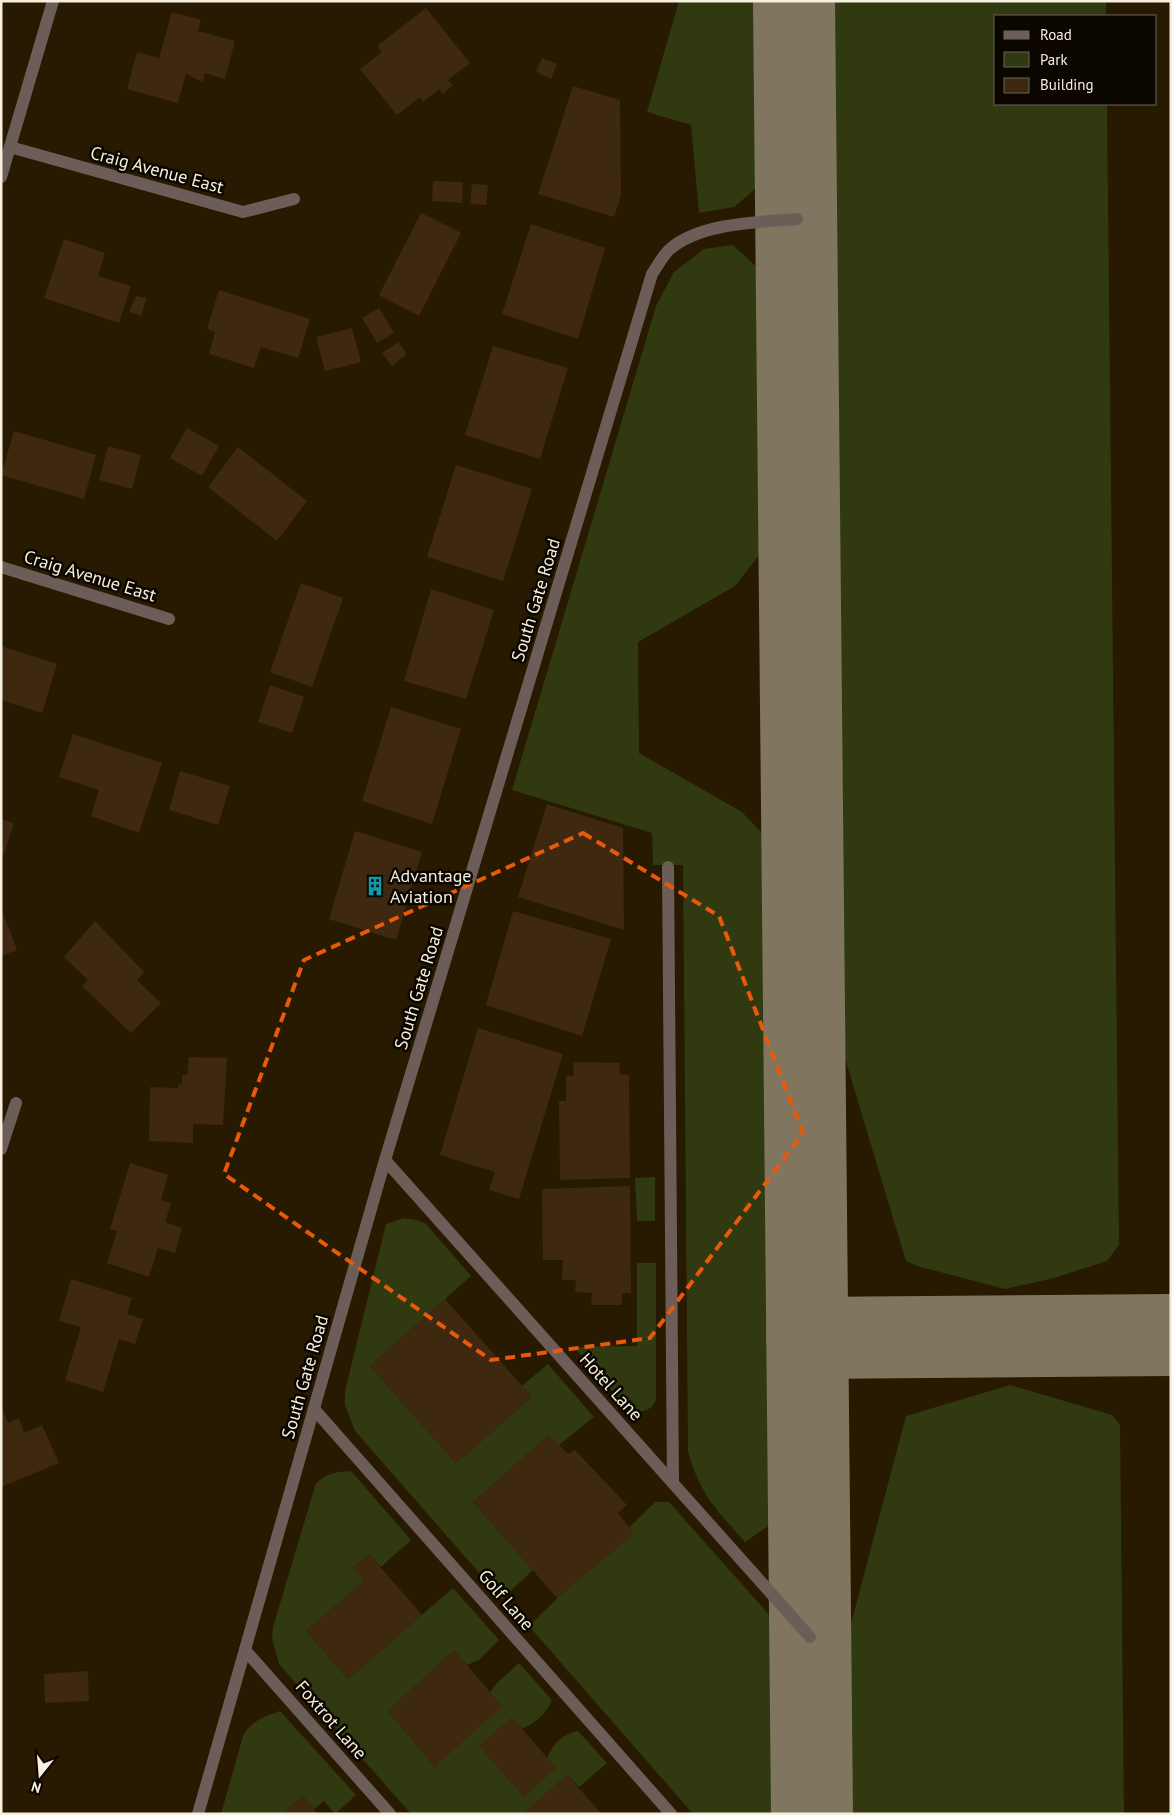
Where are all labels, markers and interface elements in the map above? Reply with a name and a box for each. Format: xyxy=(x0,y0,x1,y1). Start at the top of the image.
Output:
legend xyxy=(994,15,1157,105)
text: Road xyxy=(1040,25,1072,44)
text: Park xyxy=(1040,50,1068,69)
text: Building xyxy=(1040,75,1094,94)
street label: Craig Avenue East xyxy=(88,141,226,198)
street label: South Gate Road xyxy=(506,535,565,664)
street label: Craig Avenue East xyxy=(21,544,159,607)
place label: Advantage Aviation xyxy=(390,864,472,908)
building icon: Advantage Aviation xyxy=(364,875,386,897)
street label: South Gate Road xyxy=(389,923,448,1052)
street label: South Gate Road xyxy=(276,1312,333,1441)
street label: Hotel Lane xyxy=(575,1348,648,1425)
street label: Golf Lane xyxy=(474,1564,539,1635)
street label: Foxtrot Lane xyxy=(291,1675,372,1764)
north arrow xyxy=(15,1750,65,1800)
text: N xyxy=(29,1777,43,1797)

